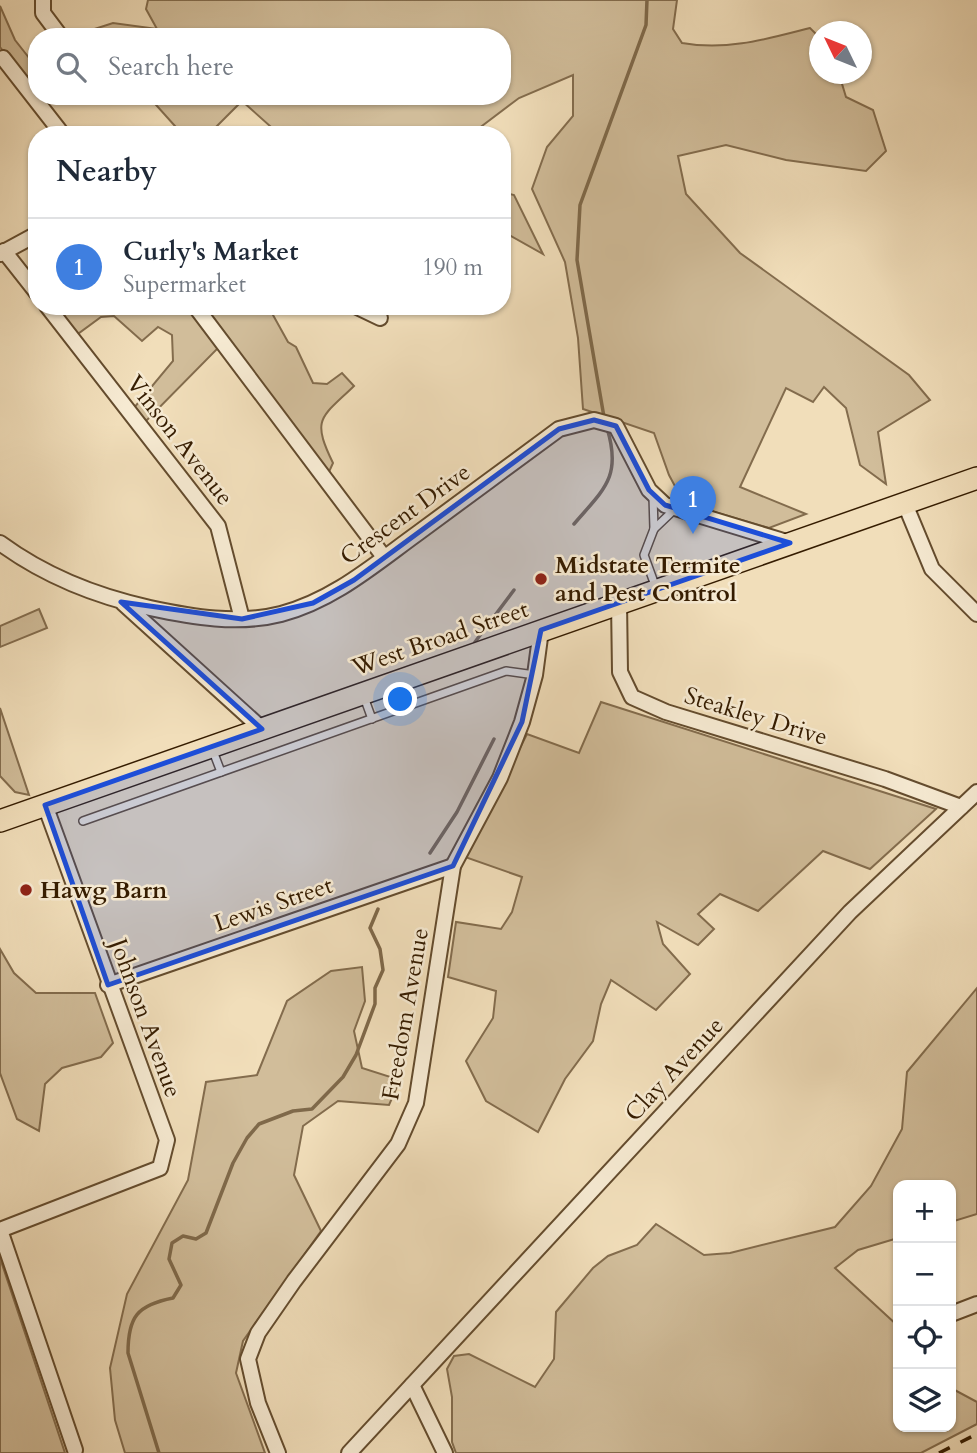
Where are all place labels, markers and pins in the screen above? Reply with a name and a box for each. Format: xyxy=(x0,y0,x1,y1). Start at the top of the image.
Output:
pin: 1 xyxy=(670,476,716,534)
place label: Midstate Termite and Pest Control xyxy=(555,549,741,610)
marker: Midstate Termite and Pest Control xyxy=(533,571,549,587)
place label: Hawg Barn xyxy=(40,874,168,907)
marker: Hawg Barn xyxy=(18,882,34,898)

